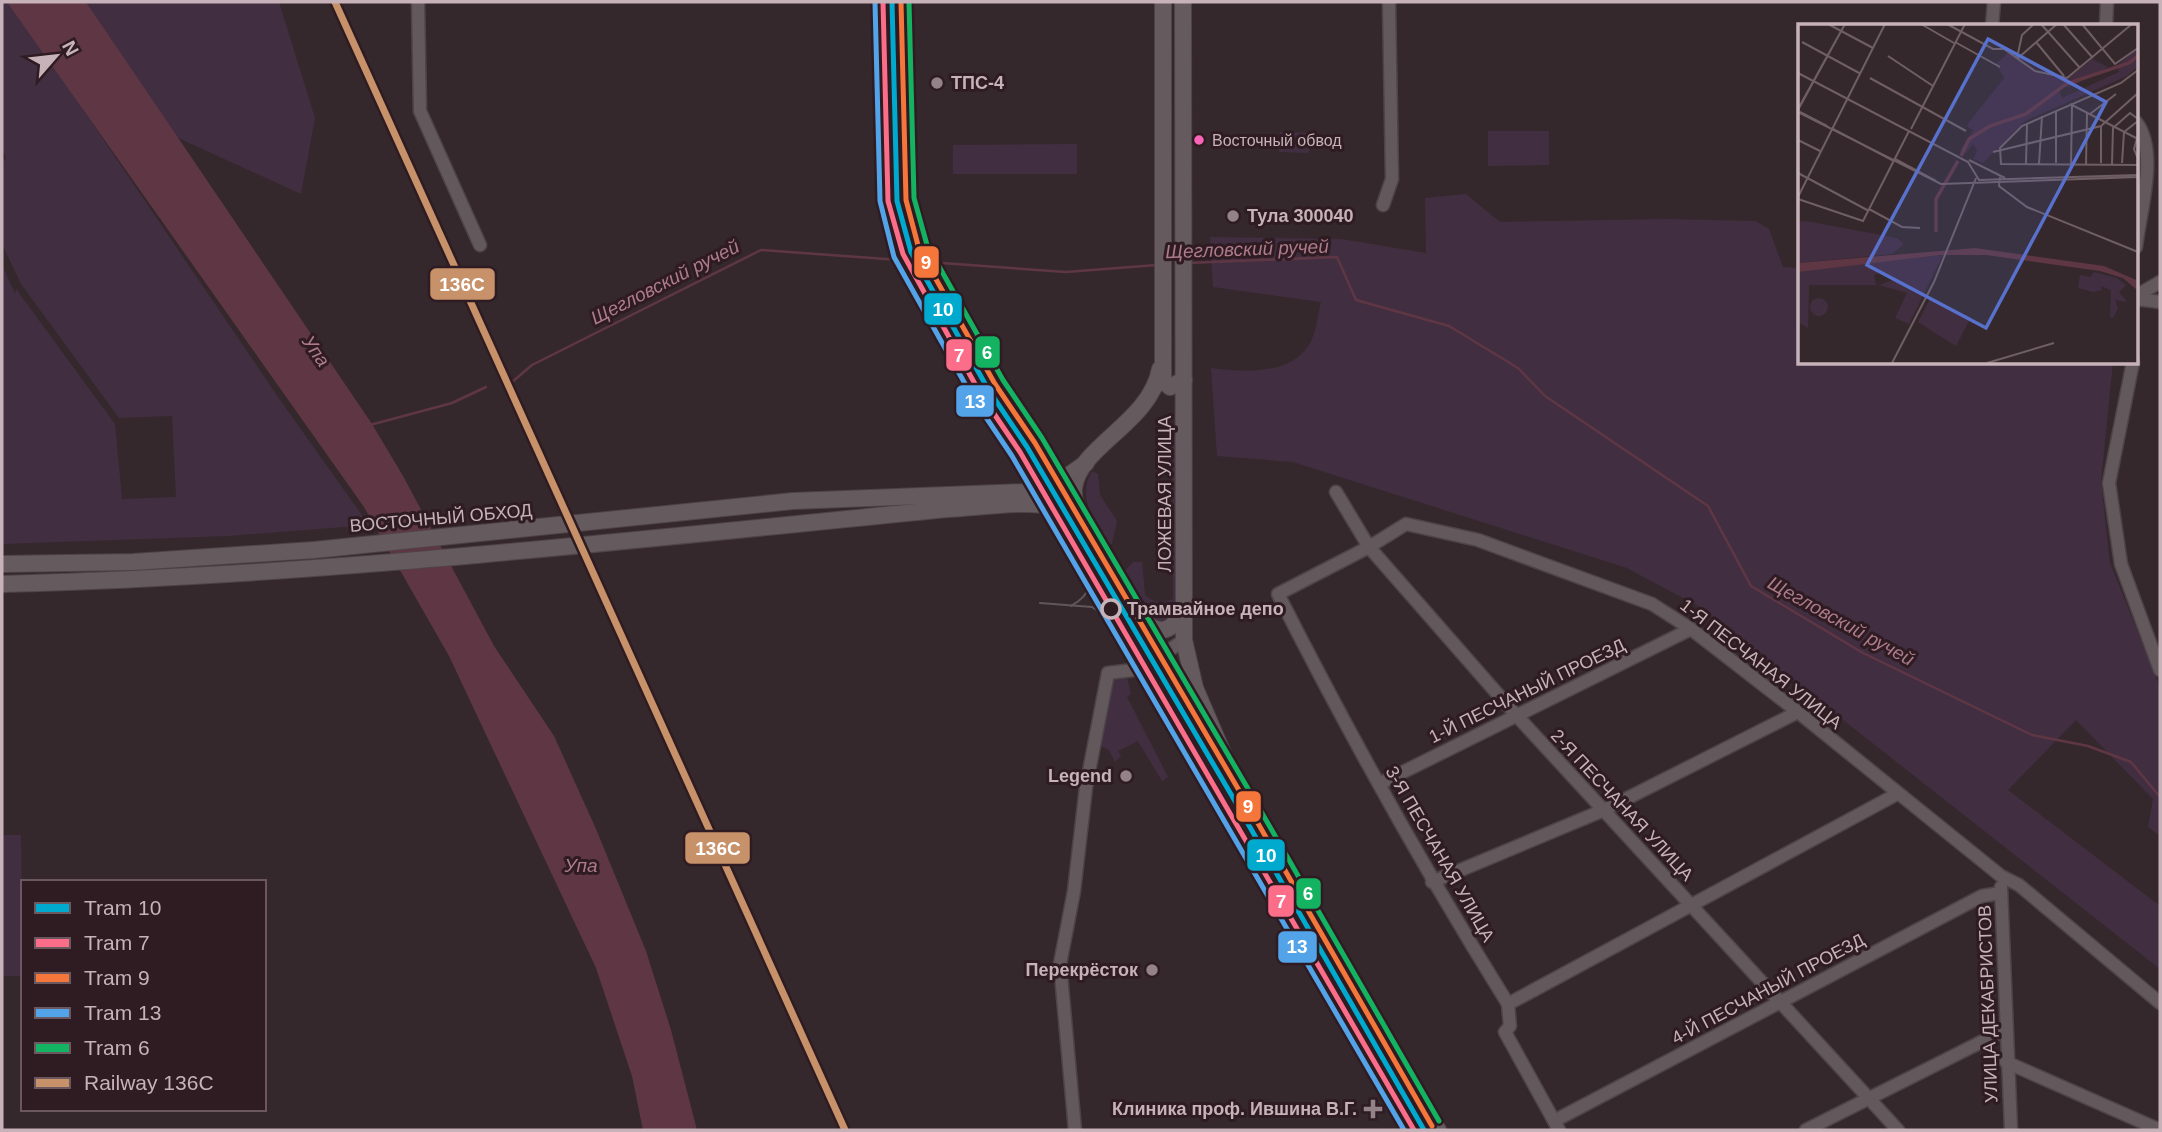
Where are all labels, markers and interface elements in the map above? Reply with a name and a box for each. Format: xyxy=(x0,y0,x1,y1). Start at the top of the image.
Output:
north arrow xyxy=(21,21,91,91)
inset map xyxy=(1798,24,2138,364)
text: N xyxy=(58,37,83,59)
place label: ТПС-4 xyxy=(951,73,1004,93)
marker: ТПС-4 xyxy=(929,75,945,91)
place label: Восточный обвод xyxy=(1212,132,1342,149)
marker: Восточный обвод xyxy=(1192,133,1206,147)
place label: Тула 300040 xyxy=(1247,206,1354,226)
marker: Тула 300040 xyxy=(1225,208,1241,224)
water label: Щегловский ручей xyxy=(587,235,743,328)
water label: Щегловский ручей xyxy=(1165,236,1330,262)
line badge: 9 xyxy=(913,245,940,279)
text: 9 xyxy=(921,252,931,273)
line badge: 136С xyxy=(429,267,496,301)
text: 136С xyxy=(439,274,485,295)
line badge: 10 xyxy=(923,292,963,326)
text: 10 xyxy=(932,299,954,320)
water label: Упа xyxy=(297,331,334,371)
line badge: 6 xyxy=(974,335,1001,369)
line badge: 7 xyxy=(945,338,973,372)
text: 6 xyxy=(982,342,992,363)
text: 7 xyxy=(954,345,964,366)
line badge: 13 xyxy=(955,384,995,418)
text: 13 xyxy=(964,391,986,412)
street label: ЛОЖЕВАЯ УЛИЦА xyxy=(1155,416,1175,572)
street label: ВОСТОЧНЫЙ ОБХОД xyxy=(349,499,533,536)
water label: Щегловский ручей xyxy=(1764,572,1918,670)
street label: 1-Я ПЕСЧАНАЯ УЛИЦА xyxy=(1676,595,1846,733)
marker: Трамвайное депо xyxy=(1101,599,1121,619)
place label: Трамвайное депо xyxy=(1127,599,1284,619)
street label: 1-Й ПЕСЧАНЫЙ ПРОЕЗД xyxy=(1425,634,1628,747)
street label: 2-Я ПЕСЧАНАЯ УЛИЦА xyxy=(1547,725,1697,885)
street label: 3-Я ПЕСЧАНАЯ УЛИЦА xyxy=(1382,763,1498,945)
place label: Legend xyxy=(1048,766,1112,786)
marker: Legend xyxy=(1118,768,1134,784)
line badge: 9 xyxy=(1235,790,1262,823)
text: 9 xyxy=(1243,796,1253,817)
line badge: 136С xyxy=(684,831,751,865)
text: 136С xyxy=(695,838,741,859)
line badge: 10 xyxy=(1246,838,1286,872)
text: 10 xyxy=(1255,845,1277,866)
water label: Упа xyxy=(564,855,597,876)
line badge: 6 xyxy=(1295,877,1322,910)
legend xyxy=(21,880,266,1111)
text: 6 xyxy=(1303,883,1313,904)
line badge: 7 xyxy=(1267,884,1295,918)
text: 7 xyxy=(1276,891,1286,912)
text: Tram 10 xyxy=(84,896,161,919)
street label: УЛИЦА ДЕКАБРИСТОВ xyxy=(1975,905,2001,1103)
street label: 4-Й ПЕСЧАНЫЙ ПРОЕЗД xyxy=(1668,929,1868,1048)
line badge: 13 xyxy=(1277,930,1318,964)
text: Tram 7 xyxy=(84,931,150,954)
text: 13 xyxy=(1286,936,1308,957)
place label: Перекрёсток xyxy=(1025,960,1139,980)
marker: Перекрёсток xyxy=(1144,962,1160,978)
text: Tram 9 xyxy=(84,966,150,989)
text: Tram 13 xyxy=(84,1001,161,1024)
text: Tram 6 xyxy=(84,1036,150,1059)
text: Railway 136С xyxy=(84,1071,214,1094)
place label: Клиника проф. Ившина В.Г. xyxy=(1112,1099,1357,1119)
marker: Клиника проф. Ившина В.Г. xyxy=(1363,1099,1383,1119)

